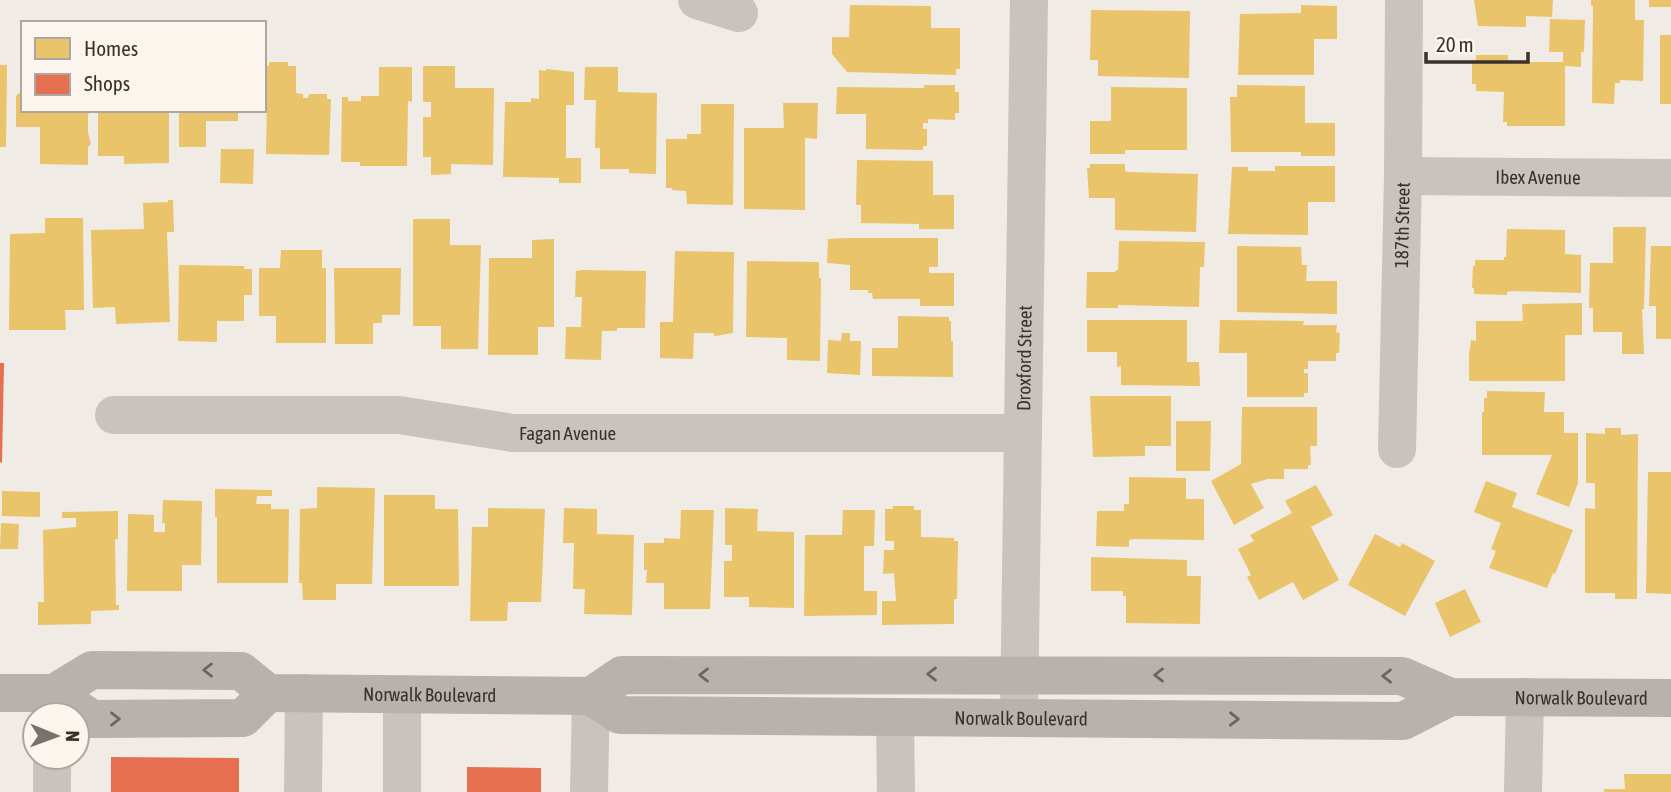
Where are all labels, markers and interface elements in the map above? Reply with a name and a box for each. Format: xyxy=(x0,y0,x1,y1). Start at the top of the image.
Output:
legend xyxy=(21,21,266,112)
scale bar xyxy=(1426,21,1528,65)
text: 20 m xyxy=(1436,32,1474,56)
text: Homes xyxy=(84,36,138,60)
text: Shops xyxy=(84,71,130,95)
street label: Ibex Avenue xyxy=(1495,166,1581,188)
street label: 187th Street xyxy=(1390,182,1414,268)
street label: Droxford Street xyxy=(1012,305,1036,411)
street label: Fagan Avenue xyxy=(519,422,616,444)
one-way arrow xyxy=(202,663,213,678)
one-way arrow xyxy=(926,666,936,682)
one-way arrow xyxy=(698,667,709,683)
one-way arrow xyxy=(1153,667,1164,683)
one-way arrow xyxy=(1381,668,1391,684)
street label: Norwalk Boulevard xyxy=(363,683,497,706)
street label: Norwalk Boulevard xyxy=(1514,686,1648,709)
north arrow xyxy=(21,701,91,771)
street label: Norwalk Boulevard xyxy=(954,707,1088,730)
one-way arrow xyxy=(110,711,120,727)
one-way arrow xyxy=(1229,712,1240,727)
text: N xyxy=(62,730,84,742)

